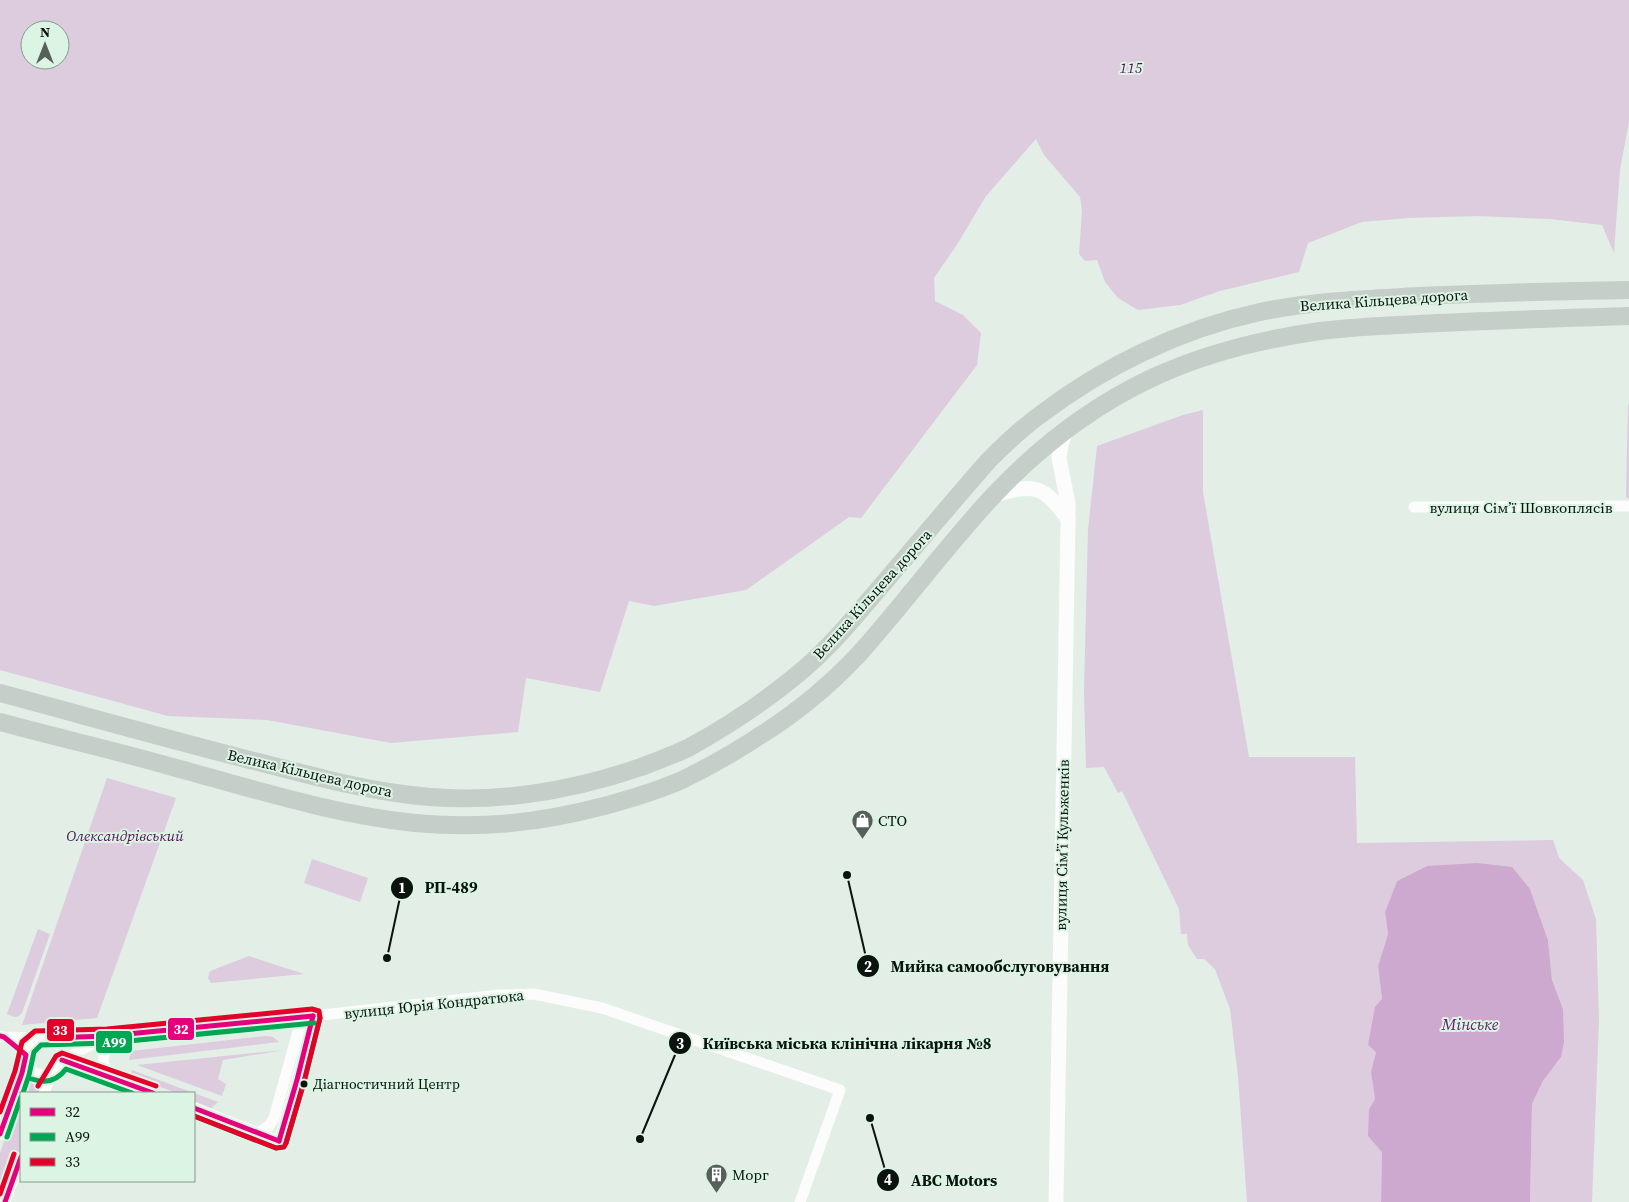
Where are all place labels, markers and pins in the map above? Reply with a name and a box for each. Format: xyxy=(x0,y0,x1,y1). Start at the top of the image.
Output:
shop icon: СТО xyxy=(850,808,874,839)
place label: СТО xyxy=(878,810,907,831)
callout: РП-489 xyxy=(389,872,488,903)
callout: Мийка самообслуговування xyxy=(856,951,1120,982)
callout: Київська міська клінічна лікарня №8 xyxy=(667,1028,1001,1059)
place label: Діагностичний Центр xyxy=(313,1074,460,1094)
marker: Діагностичний Центр xyxy=(299,1079,309,1089)
building icon: Морг xyxy=(704,1162,728,1193)
place label: Морг xyxy=(732,1164,769,1185)
callout: ABC Motors xyxy=(876,1165,1008,1196)

